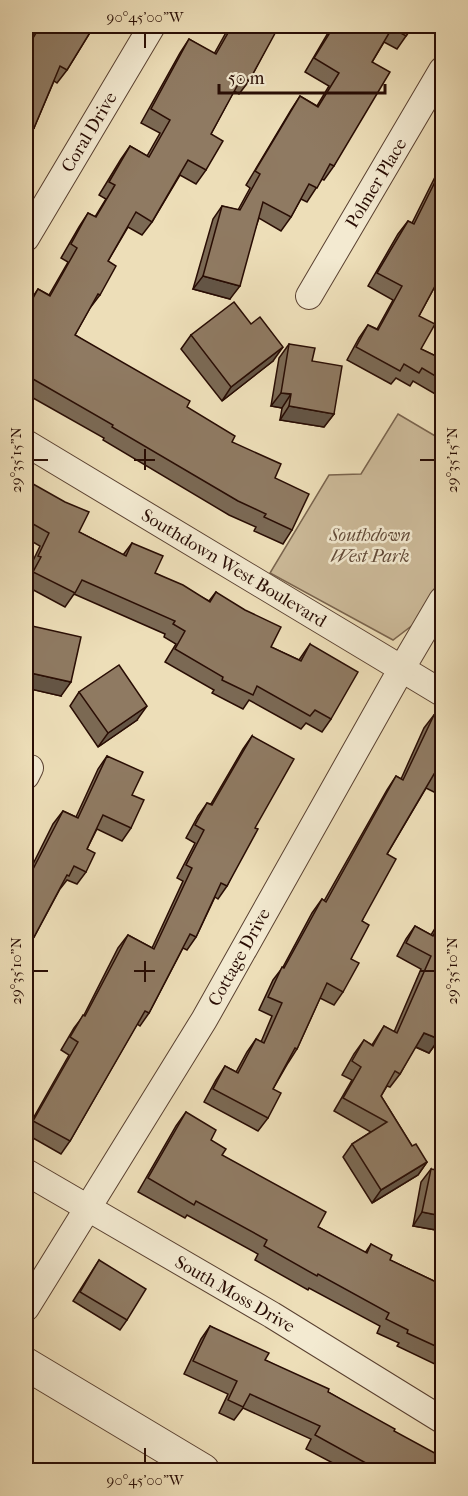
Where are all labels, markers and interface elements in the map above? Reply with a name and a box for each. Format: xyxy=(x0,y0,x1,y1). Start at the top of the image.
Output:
text: 90°45'00"W xyxy=(107,8,185,26)
scale bar xyxy=(219,57,386,95)
text: 50 m xyxy=(228,68,265,89)
street label: Coral Drive xyxy=(57,88,122,176)
street label: Polmer Place xyxy=(341,135,411,232)
text: 29°35'15"N xyxy=(7,426,25,493)
text: 29°35'15"N xyxy=(443,426,461,493)
street label: Southdown West Boulevard xyxy=(137,505,330,632)
park label: Southdown West Park xyxy=(329,525,410,567)
street label: Cottage Drive xyxy=(204,905,275,1010)
text: 29°35'10"N xyxy=(7,937,25,1005)
text: 29°35'10"N xyxy=(443,937,461,1005)
street label: South Moss Drive xyxy=(171,1252,299,1337)
text: 90°45'00"W xyxy=(107,1471,185,1489)

